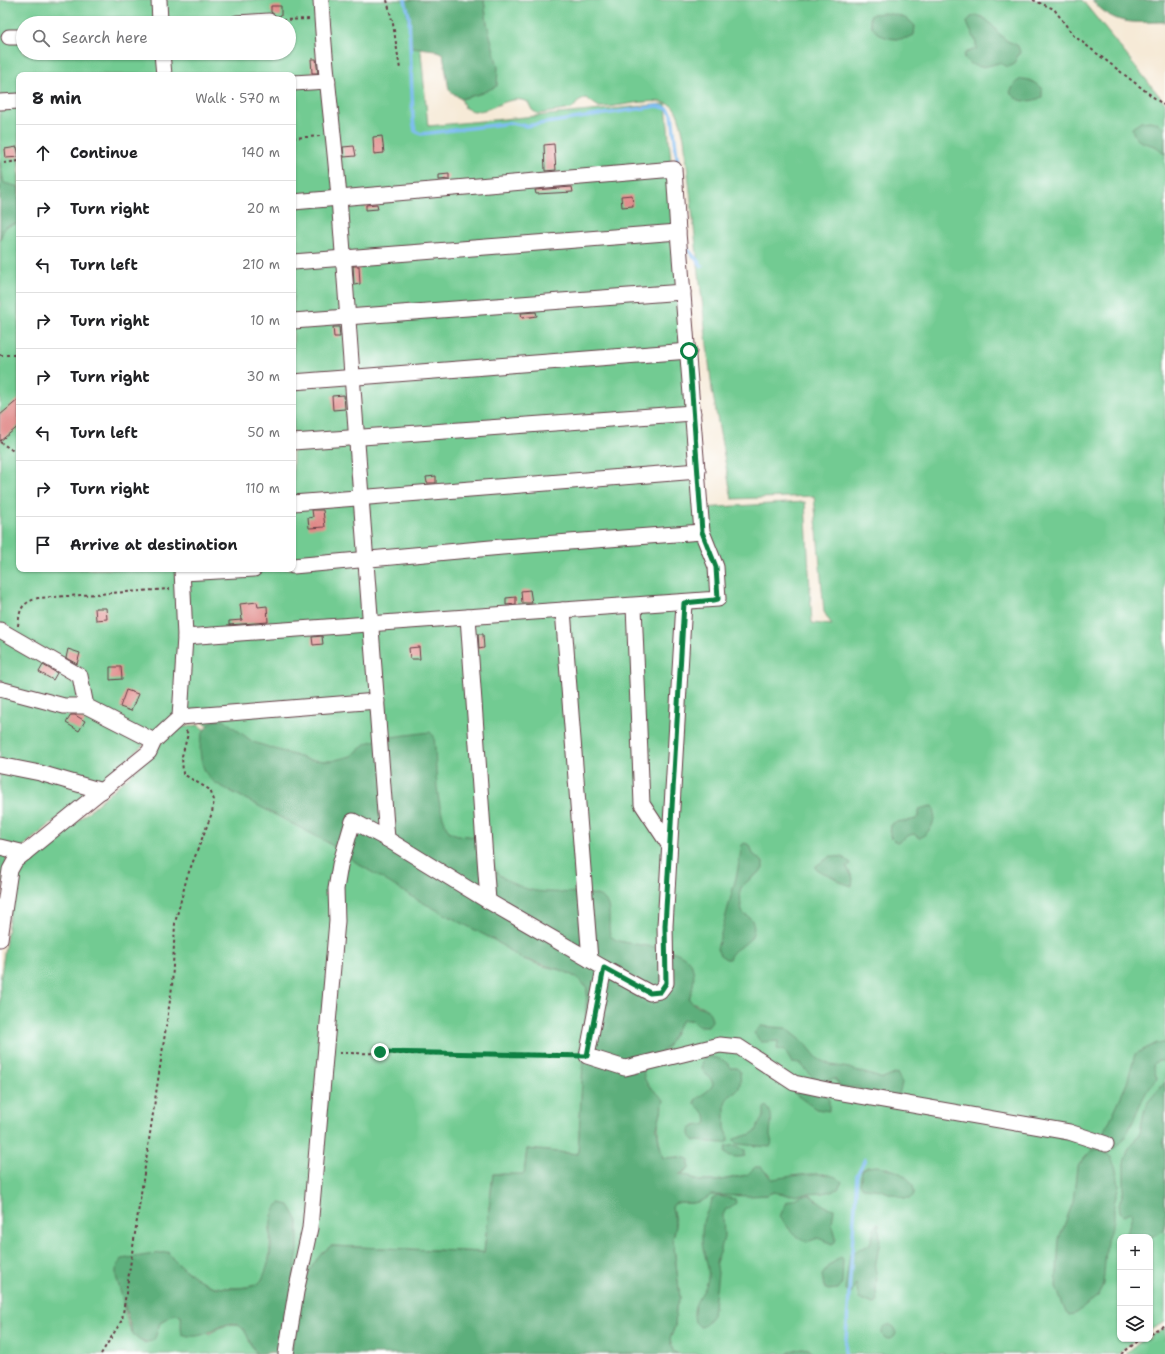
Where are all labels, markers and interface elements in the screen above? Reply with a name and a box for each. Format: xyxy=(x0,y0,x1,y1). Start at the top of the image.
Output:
search box xyxy=(16,16,296,60)
icon: search xyxy=(30,27,52,49)
text: Search here xyxy=(62,28,148,48)
text: 8 min xyxy=(32,87,82,109)
text: Walk · 570 m xyxy=(195,90,280,107)
icon: ahead xyxy=(32,142,54,164)
text: Continue xyxy=(70,143,138,163)
text: 140 m xyxy=(241,144,280,161)
icon: right xyxy=(32,198,54,220)
text: Turn right xyxy=(70,199,150,219)
text: 20 m xyxy=(247,200,280,217)
icon: left xyxy=(32,254,54,276)
text: Turn left xyxy=(70,255,138,275)
text: 210 m xyxy=(242,256,280,273)
icon: right xyxy=(32,310,54,332)
text: Turn right xyxy=(70,311,150,331)
text: 10 m xyxy=(250,312,280,329)
route start xyxy=(680,342,698,360)
icon: right xyxy=(32,366,54,388)
text: Turn right xyxy=(70,367,150,387)
text: 30 m xyxy=(246,368,280,385)
icon: left xyxy=(32,422,54,444)
text: Turn left xyxy=(70,423,138,443)
text: 50 m xyxy=(247,424,280,441)
icon: right xyxy=(32,478,54,500)
text: Turn right xyxy=(70,479,150,499)
text: 110 m xyxy=(245,480,280,497)
icon: arrive xyxy=(32,534,54,556)
text: Arrive at destination xyxy=(70,535,238,555)
route end xyxy=(371,1043,389,1061)
map controls xyxy=(1117,1234,1153,1342)
button: + xyxy=(1117,1234,1153,1270)
button: − xyxy=(1117,1270,1153,1306)
button: layers xyxy=(1117,1306,1153,1342)

